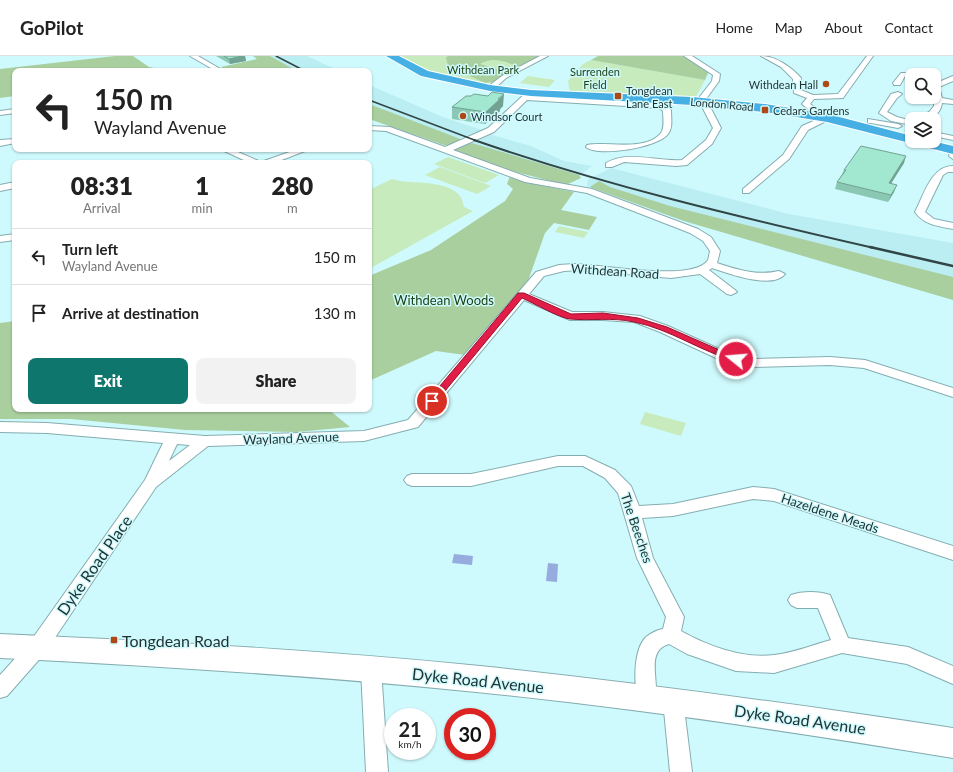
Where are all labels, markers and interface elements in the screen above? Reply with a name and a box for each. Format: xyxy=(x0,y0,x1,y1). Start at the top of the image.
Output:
text: GoPilot xyxy=(20,16,83,39)
text: Home xyxy=(715,19,753,36)
text: Map xyxy=(775,19,802,36)
text: About xyxy=(824,19,862,36)
text: Contact xyxy=(884,19,933,36)
park label: Withdean Park xyxy=(447,63,519,76)
park label: Surrenden Field xyxy=(570,65,620,91)
map controls xyxy=(905,68,941,148)
button: search xyxy=(905,68,941,104)
place label: Withdean Hall xyxy=(749,78,818,91)
marker: Withdean Hall xyxy=(821,79,831,89)
text: 150 m xyxy=(94,82,173,116)
icon: left xyxy=(28,84,80,136)
place label: Tongdean Lane East xyxy=(626,84,673,110)
marker: Tongdean Lane East xyxy=(613,91,623,101)
street label: London Road xyxy=(690,95,754,113)
place label: Cedars Gardens xyxy=(773,104,850,117)
marker: Cedars Gardens xyxy=(760,105,770,115)
place label: Windsor Court xyxy=(471,110,542,123)
marker: Windsor Court xyxy=(458,111,468,121)
button: layers xyxy=(905,112,941,148)
text: Wayland Avenue xyxy=(94,116,227,138)
text: 08:31 xyxy=(71,171,133,200)
text: 1 xyxy=(195,171,209,200)
text: 280 xyxy=(271,171,313,200)
text: Arrival xyxy=(83,200,121,216)
text: min xyxy=(192,200,213,216)
text: m xyxy=(287,200,298,216)
text: Turn left xyxy=(62,240,118,258)
icon: left xyxy=(28,246,50,268)
text: 150 m xyxy=(314,248,356,266)
text: Wayland Avenue xyxy=(62,258,158,274)
street label: Withdean Road xyxy=(570,260,660,282)
park label: Withdean Woods xyxy=(394,292,494,308)
icon: arrive xyxy=(28,302,50,324)
text: Arrive at destination xyxy=(62,304,199,322)
text: 130 m xyxy=(314,304,356,322)
position arrow xyxy=(715,338,757,380)
button: Exit xyxy=(28,358,188,404)
button: Share xyxy=(196,358,356,404)
pin xyxy=(415,384,449,418)
icon: arrive xyxy=(421,390,443,412)
street label: Wayland Avenue xyxy=(243,428,339,448)
street label: Hazeldene Meads xyxy=(779,490,881,536)
street label: The Beeches xyxy=(618,491,657,565)
street label: Dyke Road Place xyxy=(53,511,135,619)
place label: Tongdean Road xyxy=(122,631,230,650)
marker: Tongdean Road xyxy=(109,635,119,645)
street label: Dyke Road Avenue xyxy=(411,664,545,696)
street label: Dyke Road Avenue xyxy=(733,700,867,738)
speed limit sign: 30 xyxy=(444,708,496,760)
text: 21 xyxy=(398,717,422,741)
text: km/h xyxy=(398,738,422,750)

